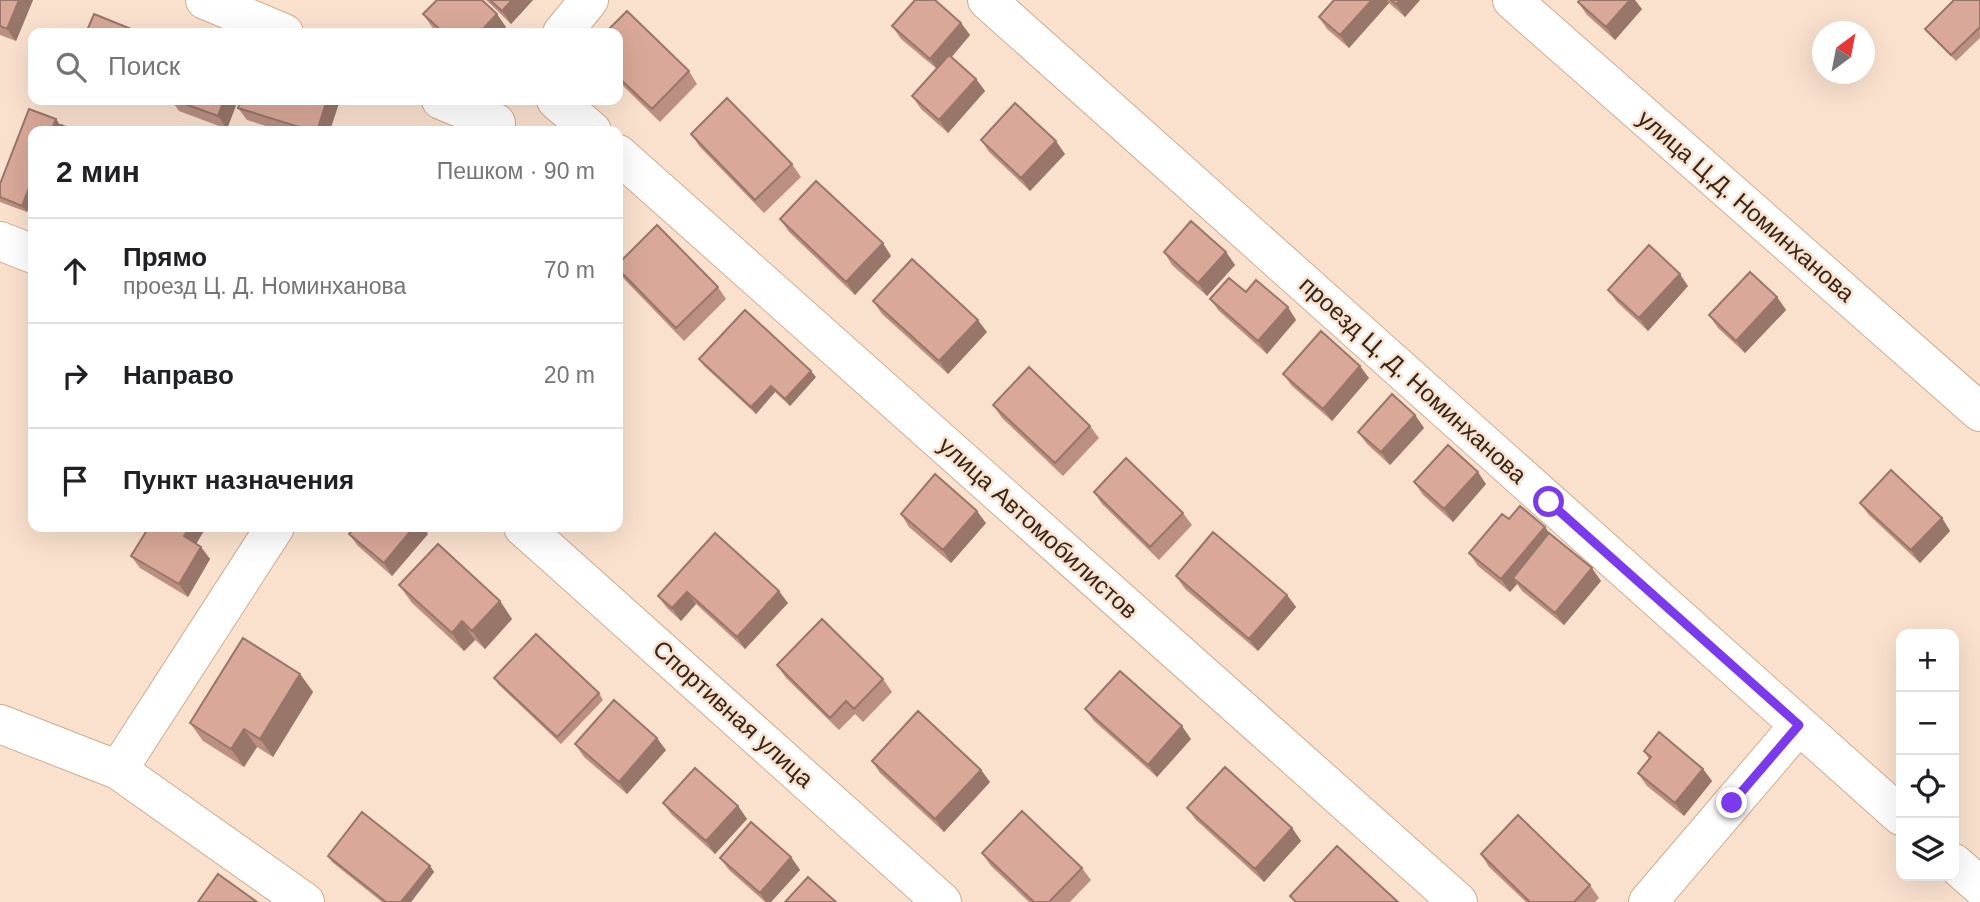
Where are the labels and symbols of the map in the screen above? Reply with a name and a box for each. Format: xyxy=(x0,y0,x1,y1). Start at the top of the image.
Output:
north arrow xyxy=(1812,21,1875,84)
street label: улица Ц.Д. Номинханова xyxy=(1633,104,1861,307)
street label: проезд Ц. Д. Номинханова xyxy=(1294,271,1533,489)
street label: улица Автомобилистов xyxy=(933,431,1143,624)
route start xyxy=(1533,486,1564,517)
street label: Спортивная улица xyxy=(648,635,819,793)
route end xyxy=(1716,787,1747,818)

